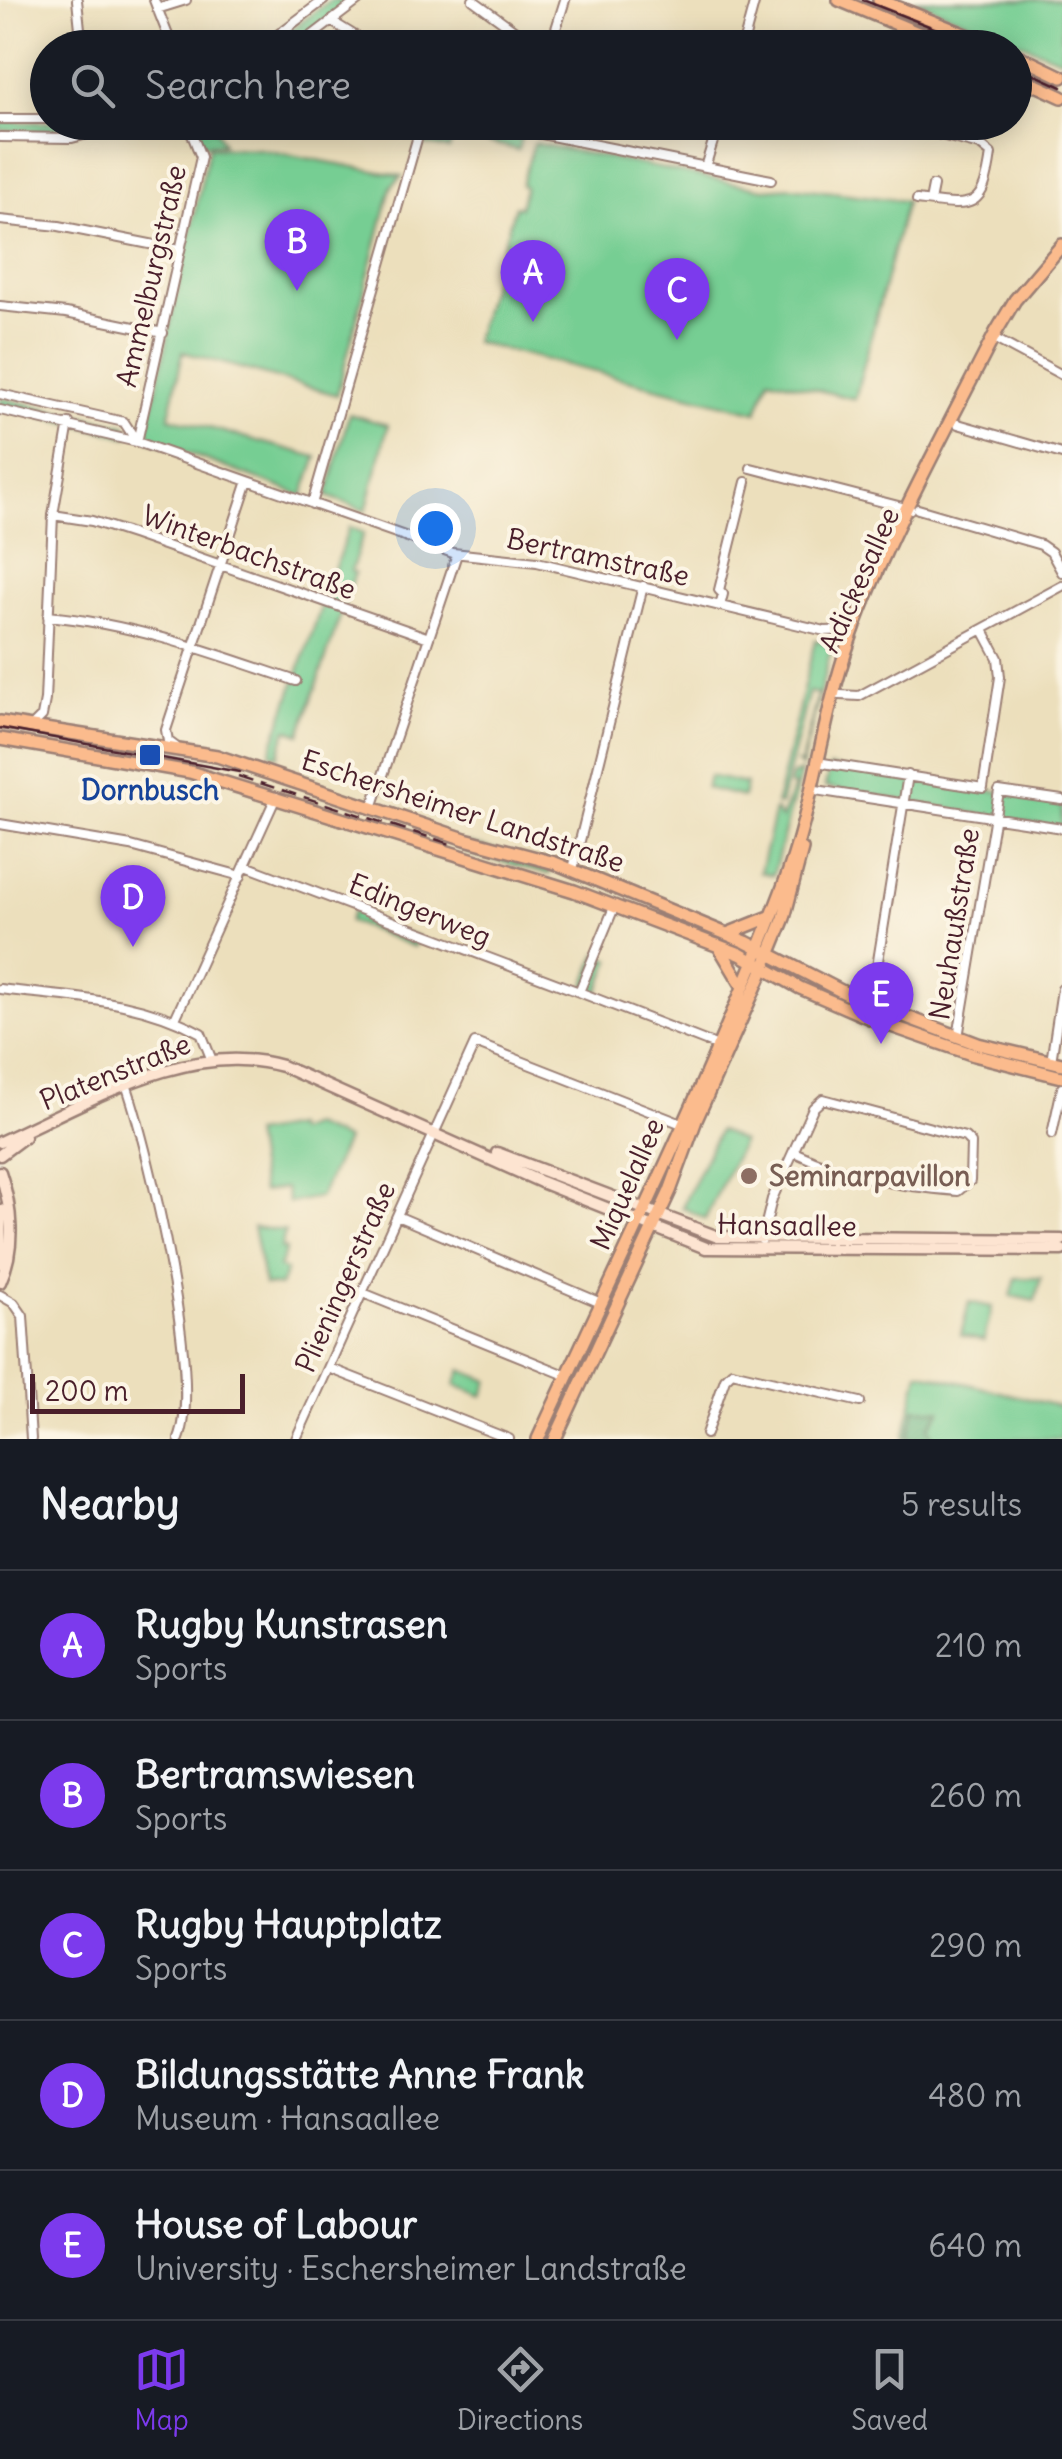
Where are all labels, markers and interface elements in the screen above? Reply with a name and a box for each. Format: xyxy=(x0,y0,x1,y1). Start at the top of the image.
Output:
search box xyxy=(30,30,1032,140)
icon: search xyxy=(65,58,120,113)
text: Search here xyxy=(145,62,351,109)
street label: Ammelburgstraße xyxy=(108,162,194,390)
pin: B xyxy=(264,208,330,291)
pin: A xyxy=(500,240,566,322)
pin: C xyxy=(644,258,710,340)
street label: Winterbachstraße xyxy=(137,497,361,607)
street label: Adickesallee xyxy=(811,502,907,658)
your location xyxy=(410,503,461,554)
street label: Bertramstraße xyxy=(504,520,692,594)
marker: Dornbusch xyxy=(137,742,163,768)
street label: Eschersheimer Landstraße xyxy=(297,742,629,880)
place label: Dornbusch xyxy=(81,772,219,808)
street label: Neuhaußstraße xyxy=(921,825,987,1023)
pin: D xyxy=(100,864,166,947)
street label: Edingerweg xyxy=(344,865,496,955)
pin: E xyxy=(848,962,914,1044)
street label: Platenstraße xyxy=(34,1026,196,1118)
street label: Miquelallee xyxy=(582,1112,672,1256)
place label: Seminarpavillon xyxy=(769,1158,970,1194)
marker: Seminarpavillon xyxy=(738,1165,760,1187)
street label: Plieningerstraße xyxy=(287,1176,403,1378)
street label: Hansaallee xyxy=(717,1206,857,1244)
scale bar xyxy=(30,1369,245,1414)
text: 200 m xyxy=(45,1373,128,1409)
text: Nearby xyxy=(40,1478,179,1530)
text: 5 results xyxy=(901,1484,1022,1525)
text: Rugby Kunstrasen xyxy=(135,1601,448,1648)
text: A xyxy=(62,1625,83,1666)
text: 210 m xyxy=(935,1625,1022,1666)
text: Sports xyxy=(135,1648,227,1689)
text: Bertramswiesen xyxy=(135,1751,415,1798)
text: B xyxy=(62,1775,83,1816)
text: 260 m xyxy=(929,1775,1022,1816)
text: Sports xyxy=(135,1798,227,1839)
text: Rugby Hauptplatz xyxy=(135,1901,442,1948)
text: C xyxy=(62,1925,83,1966)
text: 290 m xyxy=(929,1925,1022,1966)
text: Sports xyxy=(135,1948,227,1989)
text: Bildungsstätte Anne Frank xyxy=(135,2051,584,2098)
text: D xyxy=(61,2075,84,2116)
text: 480 m xyxy=(928,2075,1022,2116)
text: Museum · Hansaallee xyxy=(135,2098,440,2139)
text: House of Labour xyxy=(135,2201,417,2248)
text: E xyxy=(63,2225,82,2266)
text: 640 m xyxy=(928,2225,1022,2266)
text: University · Eschersheimer Landstraße xyxy=(135,2248,687,2289)
tab: Map xyxy=(134,2342,189,2438)
tab: Directions xyxy=(457,2342,583,2438)
tab: Saved xyxy=(851,2342,928,2438)

